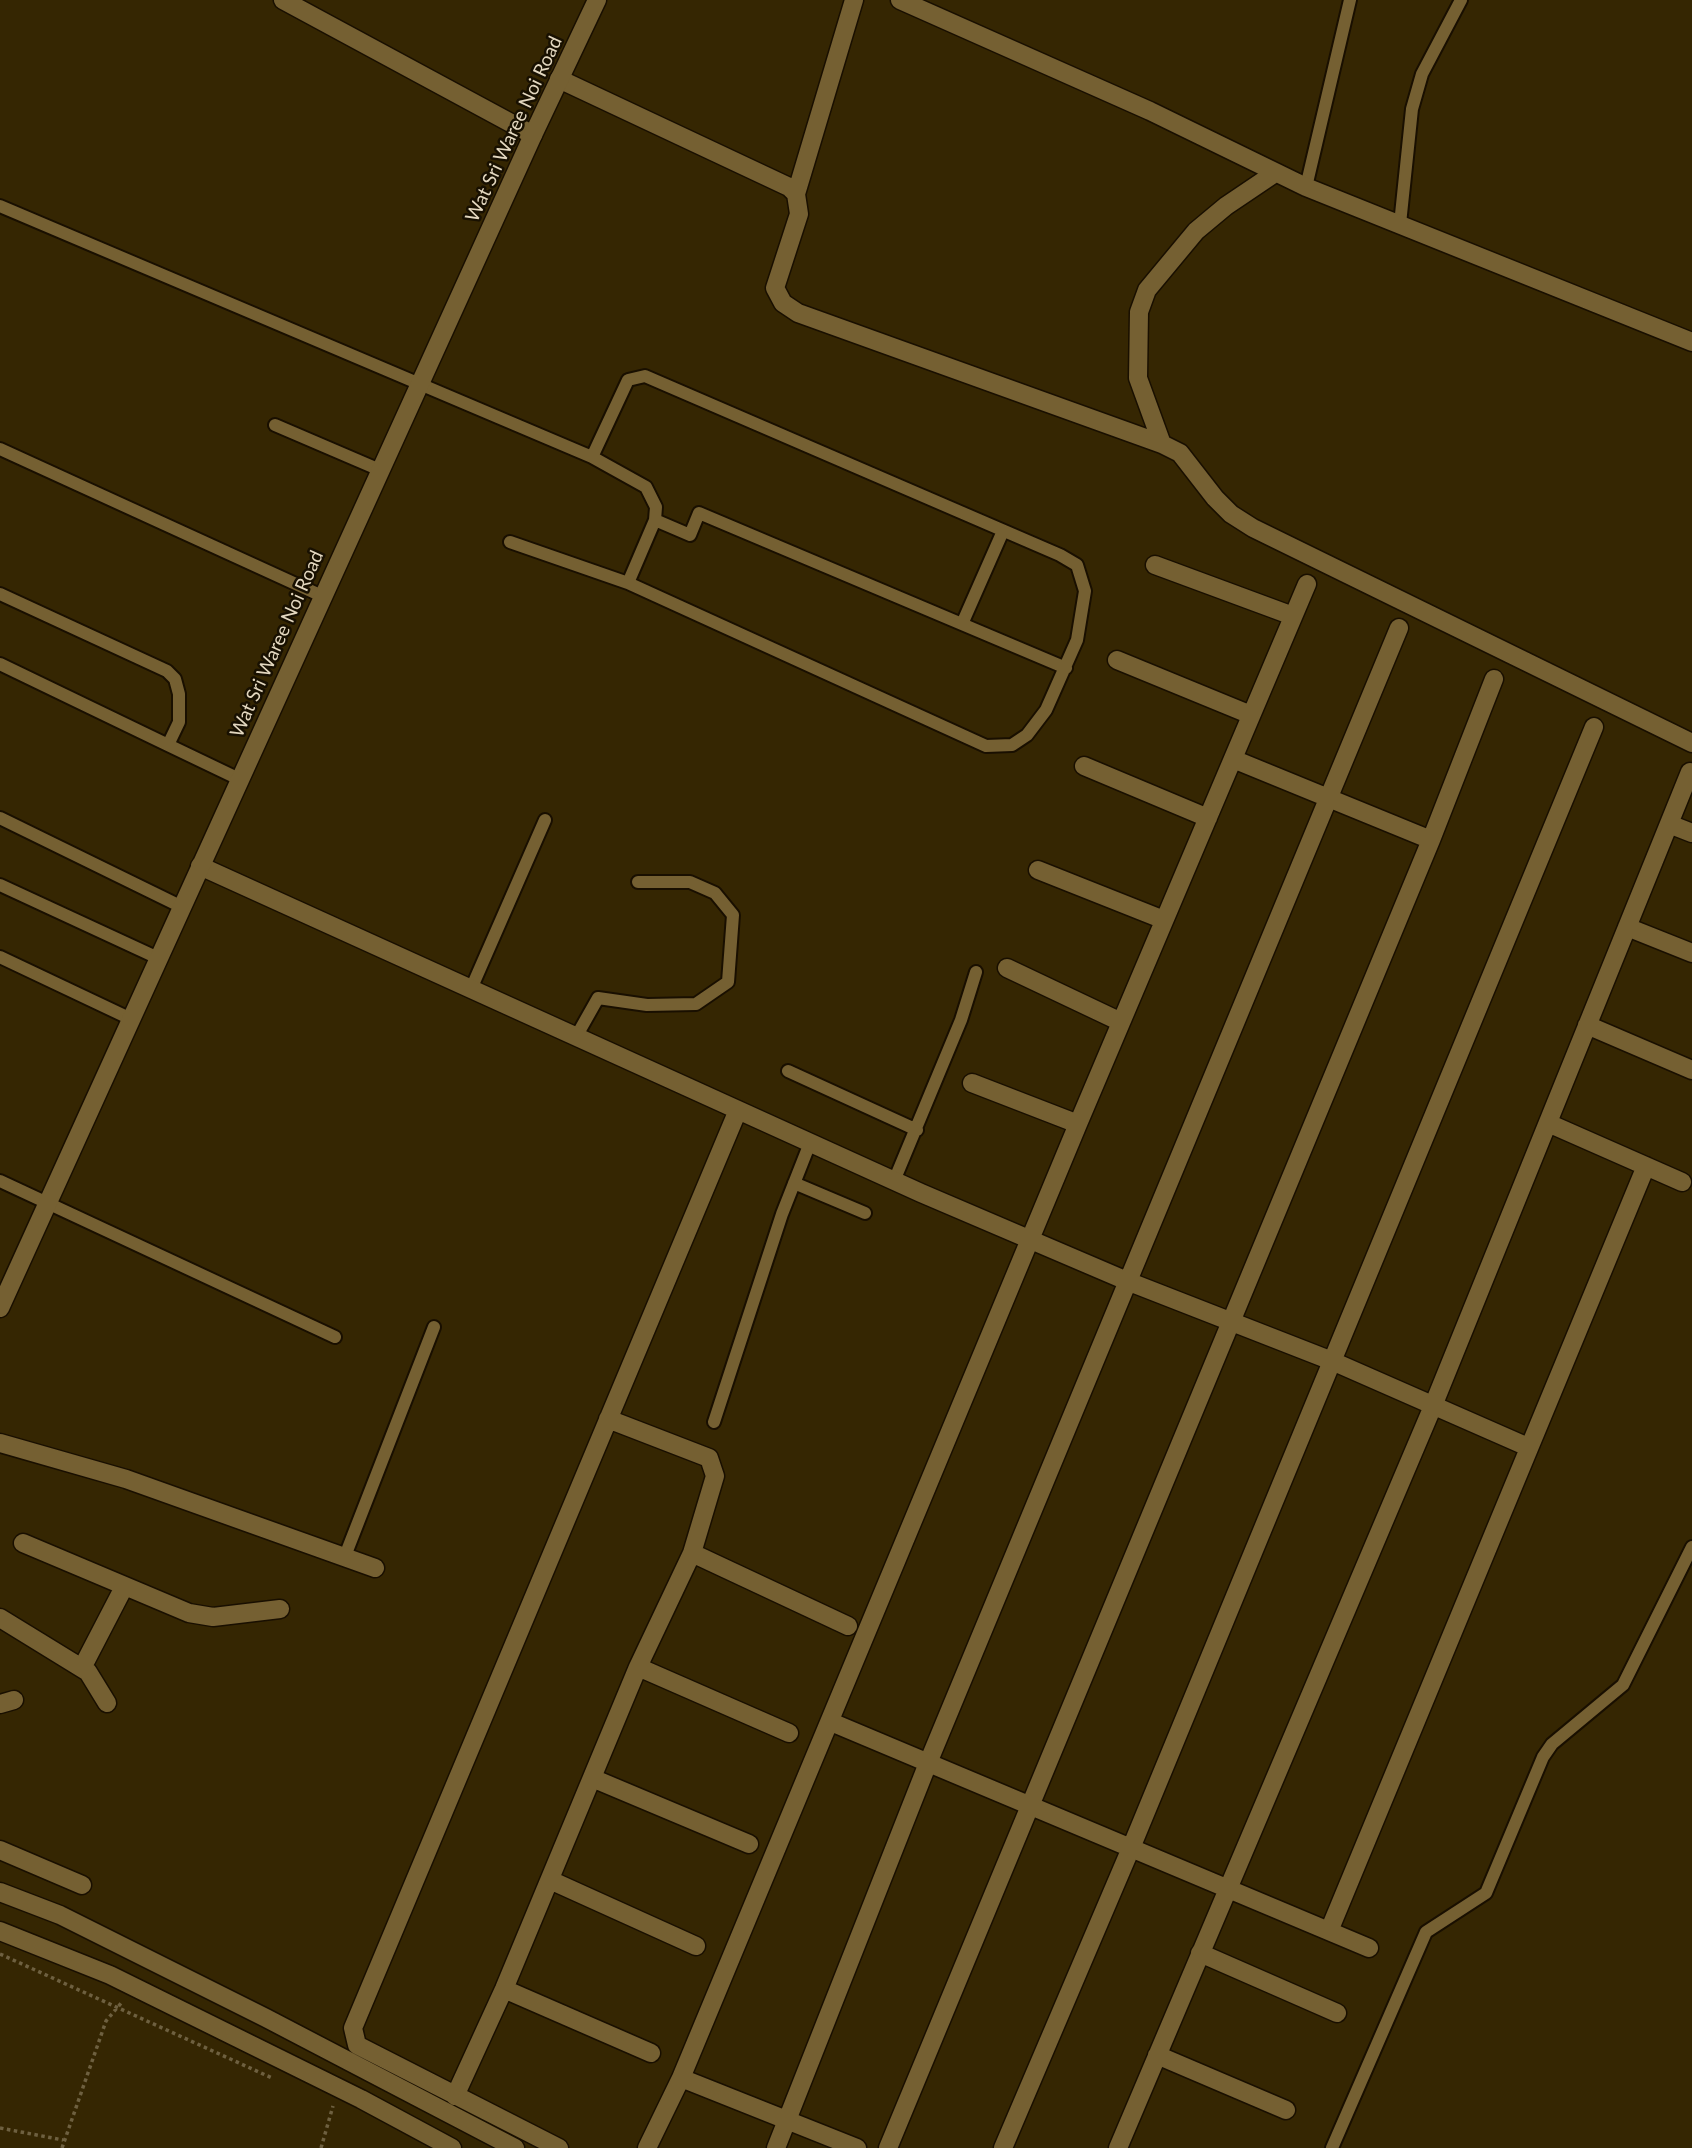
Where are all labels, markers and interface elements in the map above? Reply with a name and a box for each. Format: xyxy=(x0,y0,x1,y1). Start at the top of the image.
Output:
street label: Wat Sri Waree Noi Road xyxy=(461,33,567,225)
street label: Wat Sri Waree Noi Road xyxy=(225,547,329,741)

